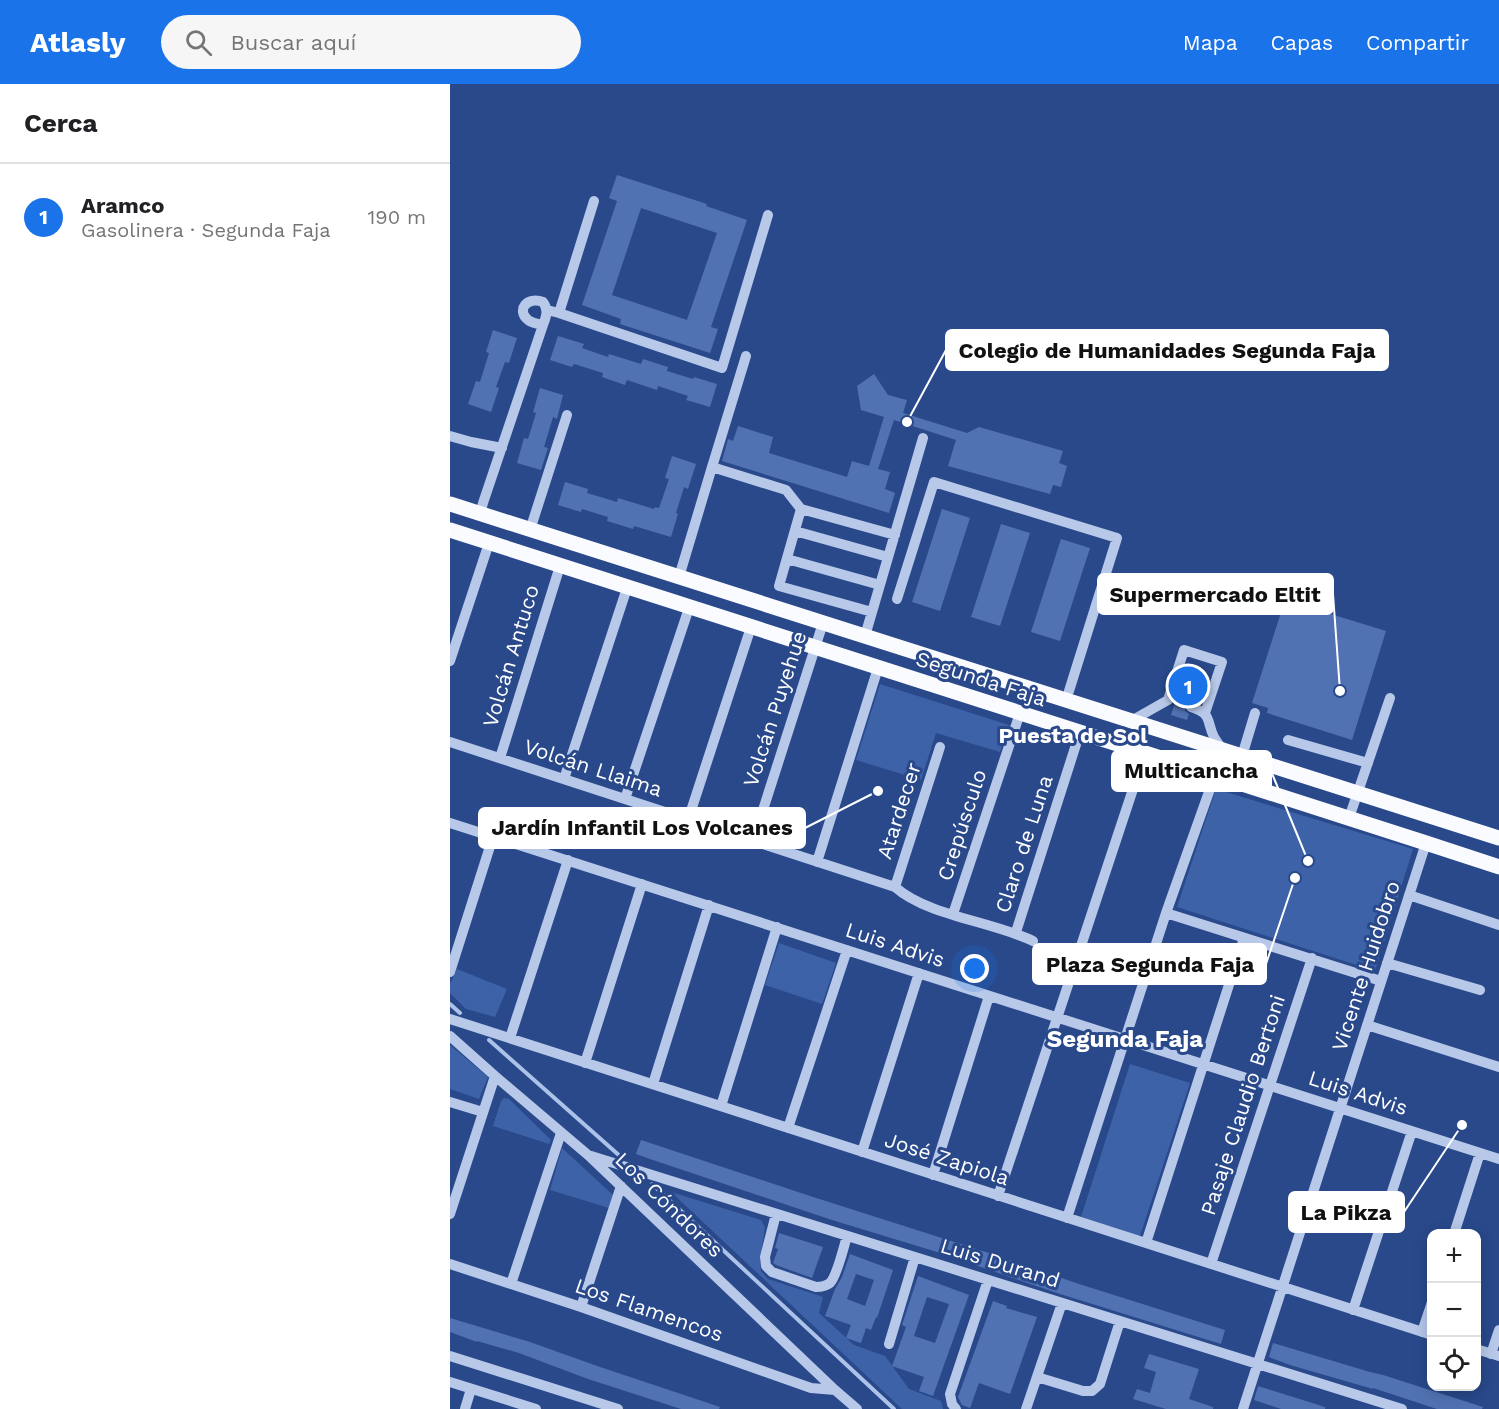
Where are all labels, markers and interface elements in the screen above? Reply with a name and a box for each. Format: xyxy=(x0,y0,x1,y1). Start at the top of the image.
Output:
search box xyxy=(161,15,581,69)
text: Atlasly xyxy=(30,26,125,59)
icon: search xyxy=(182,26,215,59)
text: Buscar aquí xyxy=(230,30,356,55)
text: Mapa xyxy=(1183,30,1238,55)
text: Capas xyxy=(1271,30,1333,55)
text: Compartir xyxy=(1366,30,1469,55)
text: Cerca xyxy=(24,108,98,138)
text: Aramco xyxy=(81,193,164,218)
text: 1 xyxy=(39,205,48,229)
text: 190 m xyxy=(368,205,426,229)
text: Gasolinera · Segunda Faja xyxy=(81,218,331,242)
callout: Colegio de Humanidades Segunda Faja xyxy=(946,330,1388,370)
text: Colegio de Humanidades Segunda Faja xyxy=(959,338,1376,363)
callout: Supermercado Eltit xyxy=(1098,574,1333,614)
street label: Volcán Antuco xyxy=(477,582,544,730)
text: Supermercado Eltit xyxy=(1109,582,1321,607)
street label: Volcán Puyehue xyxy=(738,628,811,790)
street label: Segunda Faja xyxy=(913,646,1050,711)
pin: 1 xyxy=(1168,664,1208,708)
district label: Puesta de Sol xyxy=(999,723,1148,748)
street label: Volcán Llaima xyxy=(521,733,666,802)
callout: Multicancha xyxy=(1112,751,1271,791)
text: Multicancha xyxy=(1124,758,1258,783)
street label: Atardecer xyxy=(871,759,926,862)
street label: Crepúsculo xyxy=(932,766,991,884)
street label: Claro de Luna xyxy=(989,772,1058,916)
callout: Jardín Infantil Los Volcanes xyxy=(479,808,805,848)
text: Jardín Infantil Los Volcanes xyxy=(491,815,793,840)
street label: Vicente Huidobro xyxy=(1326,878,1405,1054)
street label: Luis Advis xyxy=(842,917,948,972)
callout: Plaza Segunda Faja xyxy=(1033,944,1266,984)
text: Plaza Segunda Faja xyxy=(1046,952,1254,977)
your location xyxy=(960,954,989,983)
street label: Pasaje Claudio Bertoni xyxy=(1195,991,1290,1218)
district label: Segunda Faja xyxy=(1047,1025,1203,1053)
street label: Luis Advis xyxy=(1305,1065,1411,1120)
street label: José Zapiola xyxy=(882,1127,1013,1190)
street label: Los Cóndores xyxy=(610,1147,728,1262)
callout: La Pikza xyxy=(1289,1192,1404,1232)
text: La Pikza xyxy=(1301,1200,1392,1225)
map controls xyxy=(1427,1229,1481,1391)
button: + xyxy=(1427,1229,1481,1283)
street label: Luis Durand xyxy=(937,1233,1063,1293)
street label: Los Flamencos xyxy=(572,1273,726,1347)
button: − xyxy=(1427,1283,1481,1337)
button: locate xyxy=(1427,1337,1481,1391)

